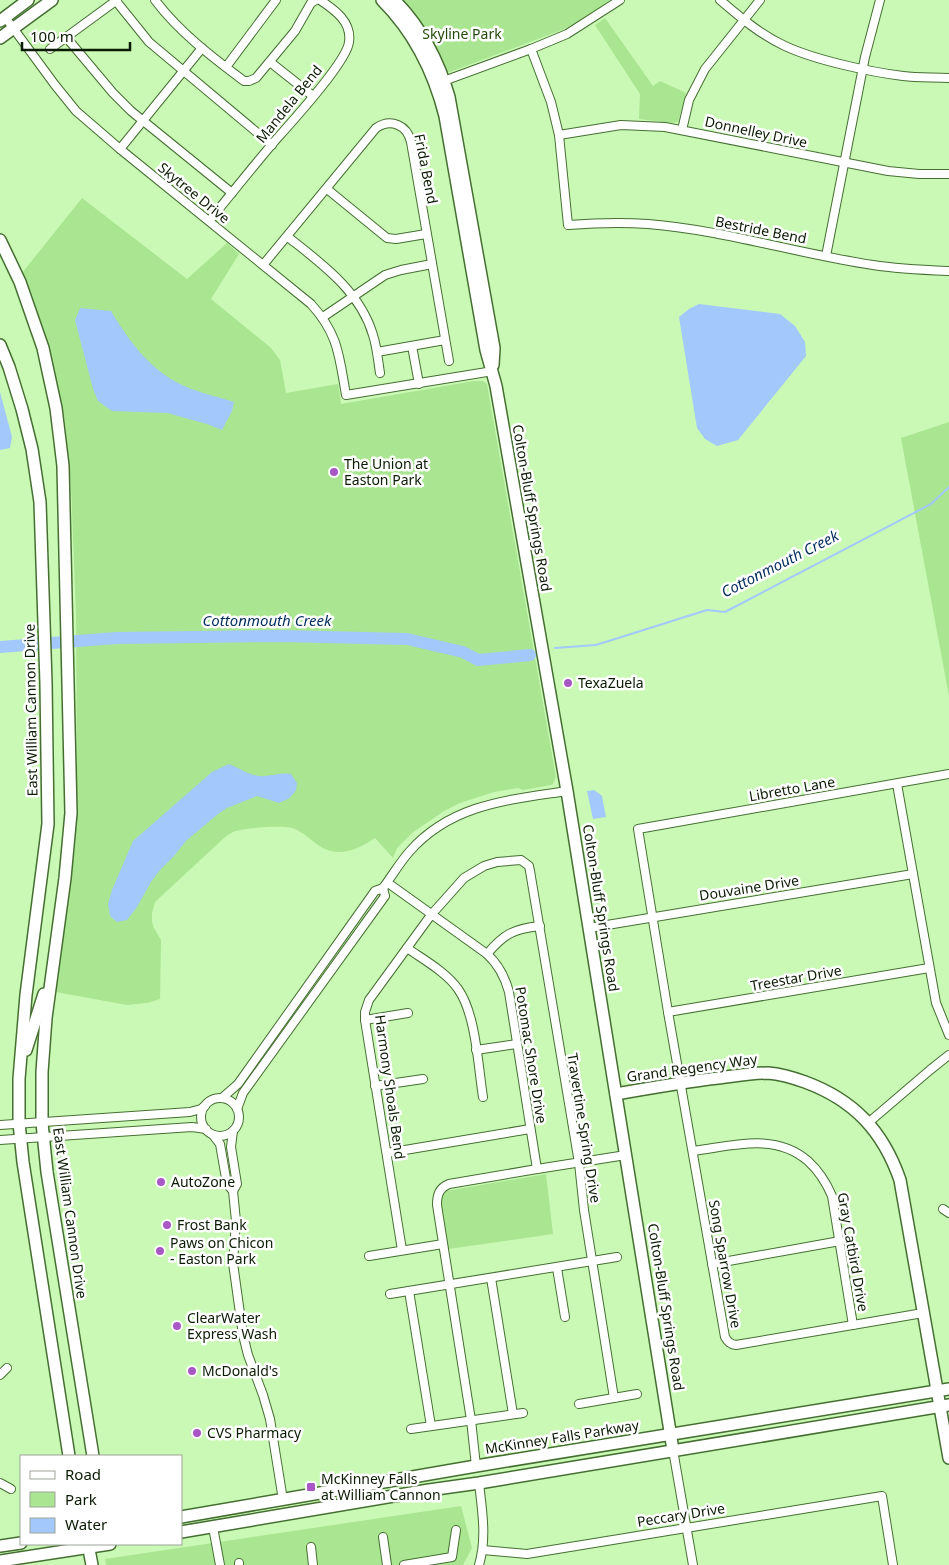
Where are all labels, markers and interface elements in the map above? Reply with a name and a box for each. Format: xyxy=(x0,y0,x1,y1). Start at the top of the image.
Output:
scale bar xyxy=(22,20,130,52)
park label: Skyline Park xyxy=(422,24,502,43)
text: 100 m xyxy=(30,26,74,46)
street label: Mandela Bend xyxy=(251,61,326,147)
street label: Donnelley Drive xyxy=(703,111,809,152)
street label: Frida Bend xyxy=(410,132,443,206)
street label: Skytree Drive xyxy=(155,158,234,227)
street label: Bestride Bend xyxy=(714,211,808,248)
street label: Colton-Bluff Springs Road xyxy=(508,423,557,593)
place label: The Union at Easton Park xyxy=(344,454,428,489)
marker: The Union at Easton Park xyxy=(328,466,340,478)
water label: Cottonmouth Creek xyxy=(718,525,842,601)
water label: Cottonmouth Creek xyxy=(202,610,332,630)
street label: East William Cannon Drive xyxy=(19,624,42,796)
place label: TexaZuela xyxy=(578,673,644,692)
marker: TexaZuela xyxy=(562,677,574,689)
street label: Libretto Lane xyxy=(747,772,836,805)
street label: Colton-Bluff Springs Road xyxy=(579,823,624,993)
street label: Douvaine Drive xyxy=(698,870,800,905)
street label: Treestar Drive xyxy=(749,960,843,995)
street label: Potomac Shore Drive xyxy=(511,985,552,1125)
street label: Harmony Shoals Bend xyxy=(371,1013,410,1160)
street label: Grand Regency Way xyxy=(626,1049,759,1086)
street label: Travertine Spring Drive xyxy=(563,1052,606,1204)
street label: East William Cannon Drive xyxy=(49,1126,92,1300)
place label: AutoZone xyxy=(171,1172,235,1191)
marker: AutoZone xyxy=(155,1176,167,1188)
street label: Gray Catbird Drive xyxy=(834,1191,873,1313)
street label: Song Sparrow Drive xyxy=(705,1198,746,1330)
place label: Frost Bank xyxy=(177,1215,247,1234)
marker: Frost Bank xyxy=(161,1219,173,1231)
street label: Colton-Bluff Springs Road xyxy=(644,1222,689,1392)
place label: Paws on Chicon - Easton Park xyxy=(170,1233,273,1268)
marker: Paws on Chicon - Easton Park xyxy=(154,1245,166,1257)
place label: ClearWater Express Wash xyxy=(187,1308,277,1343)
marker: ClearWater Express Wash xyxy=(171,1320,183,1332)
place label: McDonald's xyxy=(202,1361,279,1380)
marker: McDonald's xyxy=(186,1365,198,1377)
street label: McKinney Falls Parkway xyxy=(484,1415,641,1458)
place label: CVS Pharmacy xyxy=(207,1423,302,1442)
marker: CVS Pharmacy xyxy=(191,1427,203,1439)
legend xyxy=(20,1455,182,1545)
text: Road xyxy=(65,1464,101,1484)
place label: McKinney Falls at William Cannon xyxy=(321,1469,441,1504)
marker: McKinney Falls at William Cannon xyxy=(305,1481,317,1493)
text: Park xyxy=(65,1489,97,1509)
street label: Peccary Drive xyxy=(636,1498,726,1531)
text: Water xyxy=(65,1514,107,1534)

